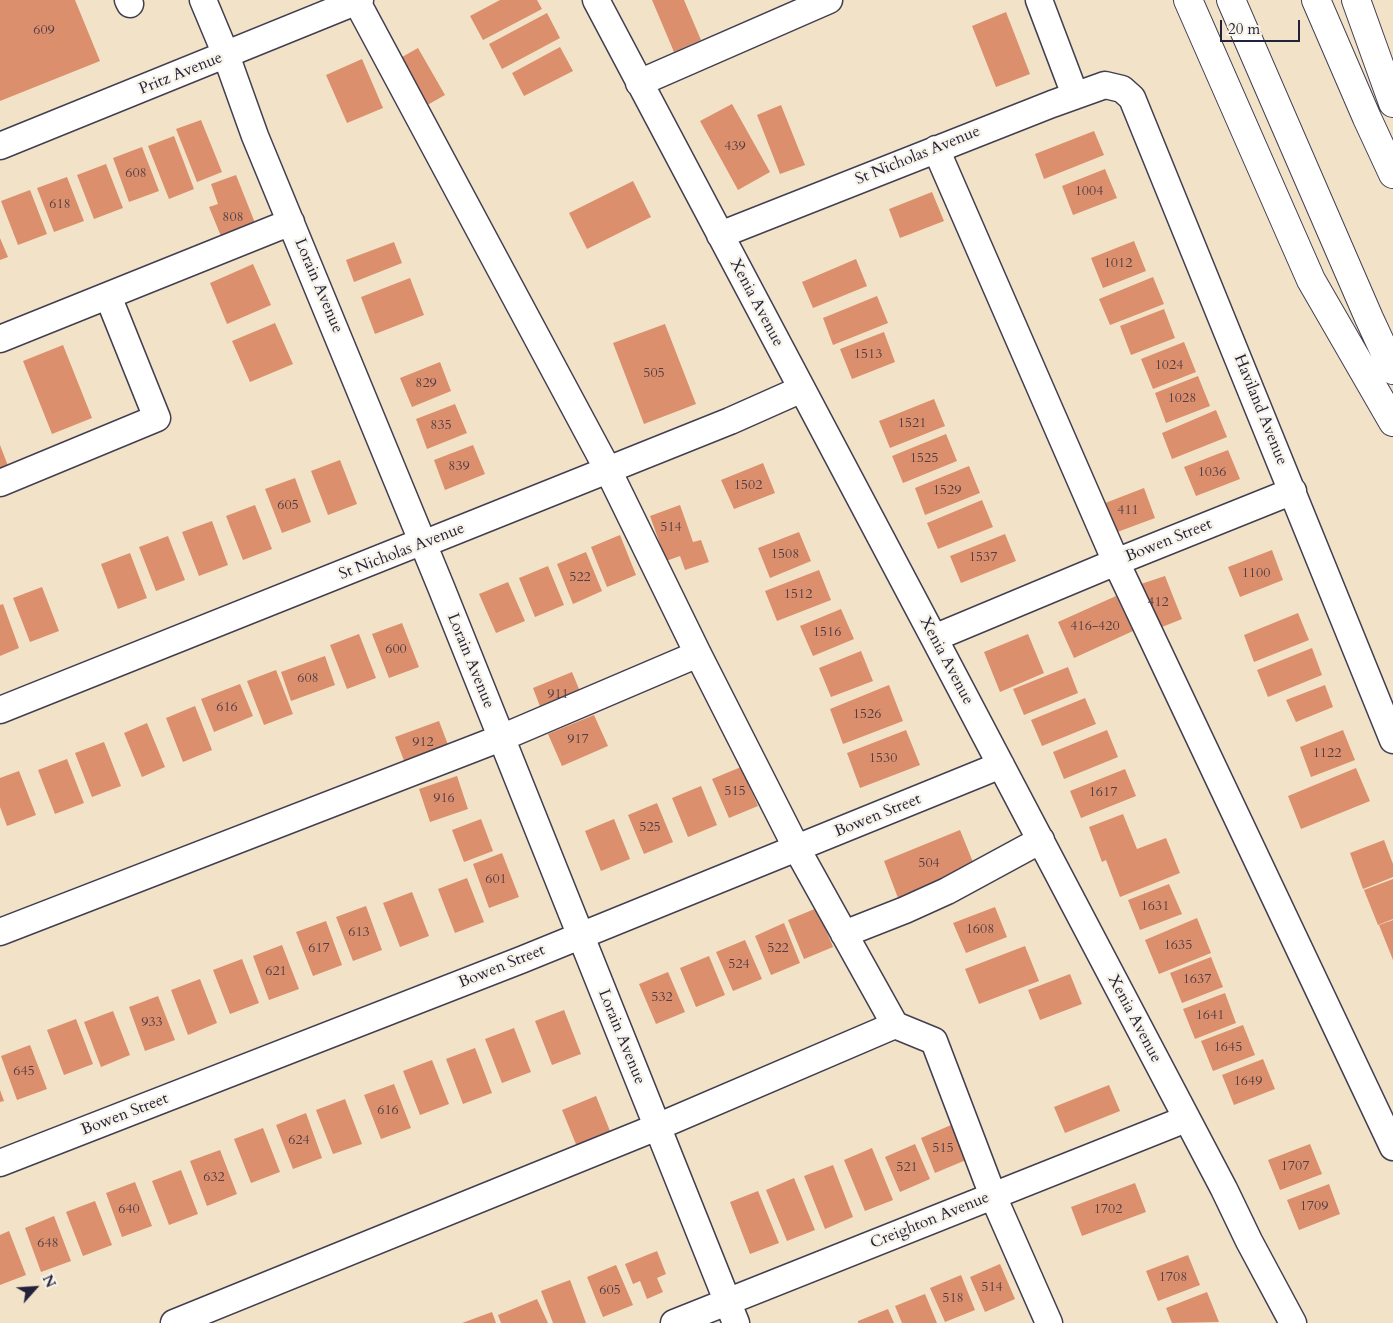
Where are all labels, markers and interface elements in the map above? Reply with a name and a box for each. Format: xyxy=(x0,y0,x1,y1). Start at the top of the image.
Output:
scale bar xyxy=(1223,10,1303,42)
text: 20 m xyxy=(1228,19,1260,39)
house number: 609 xyxy=(33,23,55,39)
street label: Pritz Avenue xyxy=(137,49,225,99)
street label: St Nicholas Avenue xyxy=(853,122,983,190)
house number: 439 xyxy=(724,139,746,155)
house number: 608 xyxy=(125,166,147,182)
house number: 1004 xyxy=(1075,184,1103,200)
house number: 618 xyxy=(49,197,71,213)
house number: 808 xyxy=(222,210,244,226)
street label: Lorain Avenue xyxy=(289,236,347,336)
street label: Xenia Avenue xyxy=(725,256,787,350)
house number: 1012 xyxy=(1104,256,1132,272)
house number: 1513 xyxy=(854,347,882,363)
street label: Haviland Avenue xyxy=(1229,352,1291,468)
house number: 1024 xyxy=(1155,358,1183,374)
house number: 505 xyxy=(643,366,665,382)
house number: 829 xyxy=(415,376,437,392)
house number: 1028 xyxy=(1168,391,1196,407)
house number: 1521 xyxy=(898,416,926,432)
house number: 835 xyxy=(430,418,452,434)
house number: 1525 xyxy=(910,451,938,467)
house number: 839 xyxy=(448,459,470,475)
house number: 1036 xyxy=(1198,465,1226,481)
house number: 1502 xyxy=(734,478,762,494)
house number: 1529 xyxy=(933,483,961,499)
house number: 605 xyxy=(277,498,299,514)
house number: 411 xyxy=(1117,503,1139,519)
street label: Bowen Street xyxy=(1123,515,1215,567)
street label: St Nicholas Avenue xyxy=(337,519,467,585)
house number: 514 xyxy=(660,520,682,536)
house number: 1508 xyxy=(771,547,799,563)
house number: 1537 xyxy=(969,550,997,566)
house number: 1100 xyxy=(1242,566,1270,582)
house number: 522 xyxy=(569,570,591,586)
house number: 1512 xyxy=(784,587,812,603)
house number: 412 xyxy=(1147,595,1169,611)
street label: Lorain Avenue xyxy=(442,611,498,711)
street label: Xenia Avenue xyxy=(915,614,977,708)
house number: 416-420 xyxy=(1070,619,1120,635)
house number: 1516 xyxy=(813,625,841,641)
house number: 600 xyxy=(385,642,407,658)
house number: 608 xyxy=(297,671,319,687)
house number: 911 xyxy=(547,687,569,703)
house number: 616 xyxy=(216,700,238,716)
house number: 1526 xyxy=(853,707,881,723)
house number: 917 xyxy=(567,732,589,748)
house number: 912 xyxy=(412,735,434,751)
house number: 1122 xyxy=(1313,746,1341,762)
house number: 1530 xyxy=(869,751,897,767)
house number: 515 xyxy=(724,784,746,800)
house number: 1617 xyxy=(1089,785,1117,801)
street label: Bowen Street xyxy=(832,790,924,842)
house number: 916 xyxy=(433,791,455,807)
house number: 525 xyxy=(639,820,661,836)
house number: 504 xyxy=(918,856,940,872)
house number: 601 xyxy=(485,872,507,888)
house number: 1631 xyxy=(1141,899,1169,915)
house number: 1608 xyxy=(966,922,994,938)
house number: 613 xyxy=(348,925,370,941)
house number: 1635 xyxy=(1164,938,1192,954)
house number: 617 xyxy=(308,941,330,957)
street label: Bowen Street xyxy=(456,941,548,993)
house number: 522 xyxy=(767,941,789,957)
house number: 524 xyxy=(728,957,750,973)
house number: 621 xyxy=(265,964,287,980)
street label: Xenia Avenue xyxy=(1103,972,1165,1066)
house number: 1637 xyxy=(1183,972,1211,988)
street label: Lorain Avenue xyxy=(593,987,649,1087)
house number: 532 xyxy=(651,990,673,1006)
house number: 1641 xyxy=(1196,1008,1224,1024)
house number: 933 xyxy=(141,1015,163,1031)
house number: 1645 xyxy=(1214,1040,1242,1056)
house number: 645 xyxy=(13,1064,35,1080)
house number: 1649 xyxy=(1234,1074,1262,1090)
street label: Bowen Street xyxy=(79,1090,171,1140)
house number: 616 xyxy=(377,1103,399,1119)
house number: 624 xyxy=(288,1133,310,1149)
house number: 515 xyxy=(932,1141,954,1157)
house number: 1707 xyxy=(1281,1159,1309,1175)
house number: 521 xyxy=(896,1160,918,1176)
house number: 632 xyxy=(203,1170,225,1186)
street label: Creighton Avenue xyxy=(868,1188,992,1254)
house number: 1709 xyxy=(1300,1199,1328,1215)
house number: 640 xyxy=(118,1202,140,1218)
house number: 1702 xyxy=(1094,1202,1122,1218)
house number: 648 xyxy=(37,1236,59,1252)
north arrow xyxy=(10,1263,60,1313)
house number: 1708 xyxy=(1159,1270,1187,1286)
text: N xyxy=(38,1272,60,1291)
house number: 514 xyxy=(981,1280,1003,1296)
house number: 605 xyxy=(599,1283,621,1299)
house number: 518 xyxy=(942,1291,964,1307)

